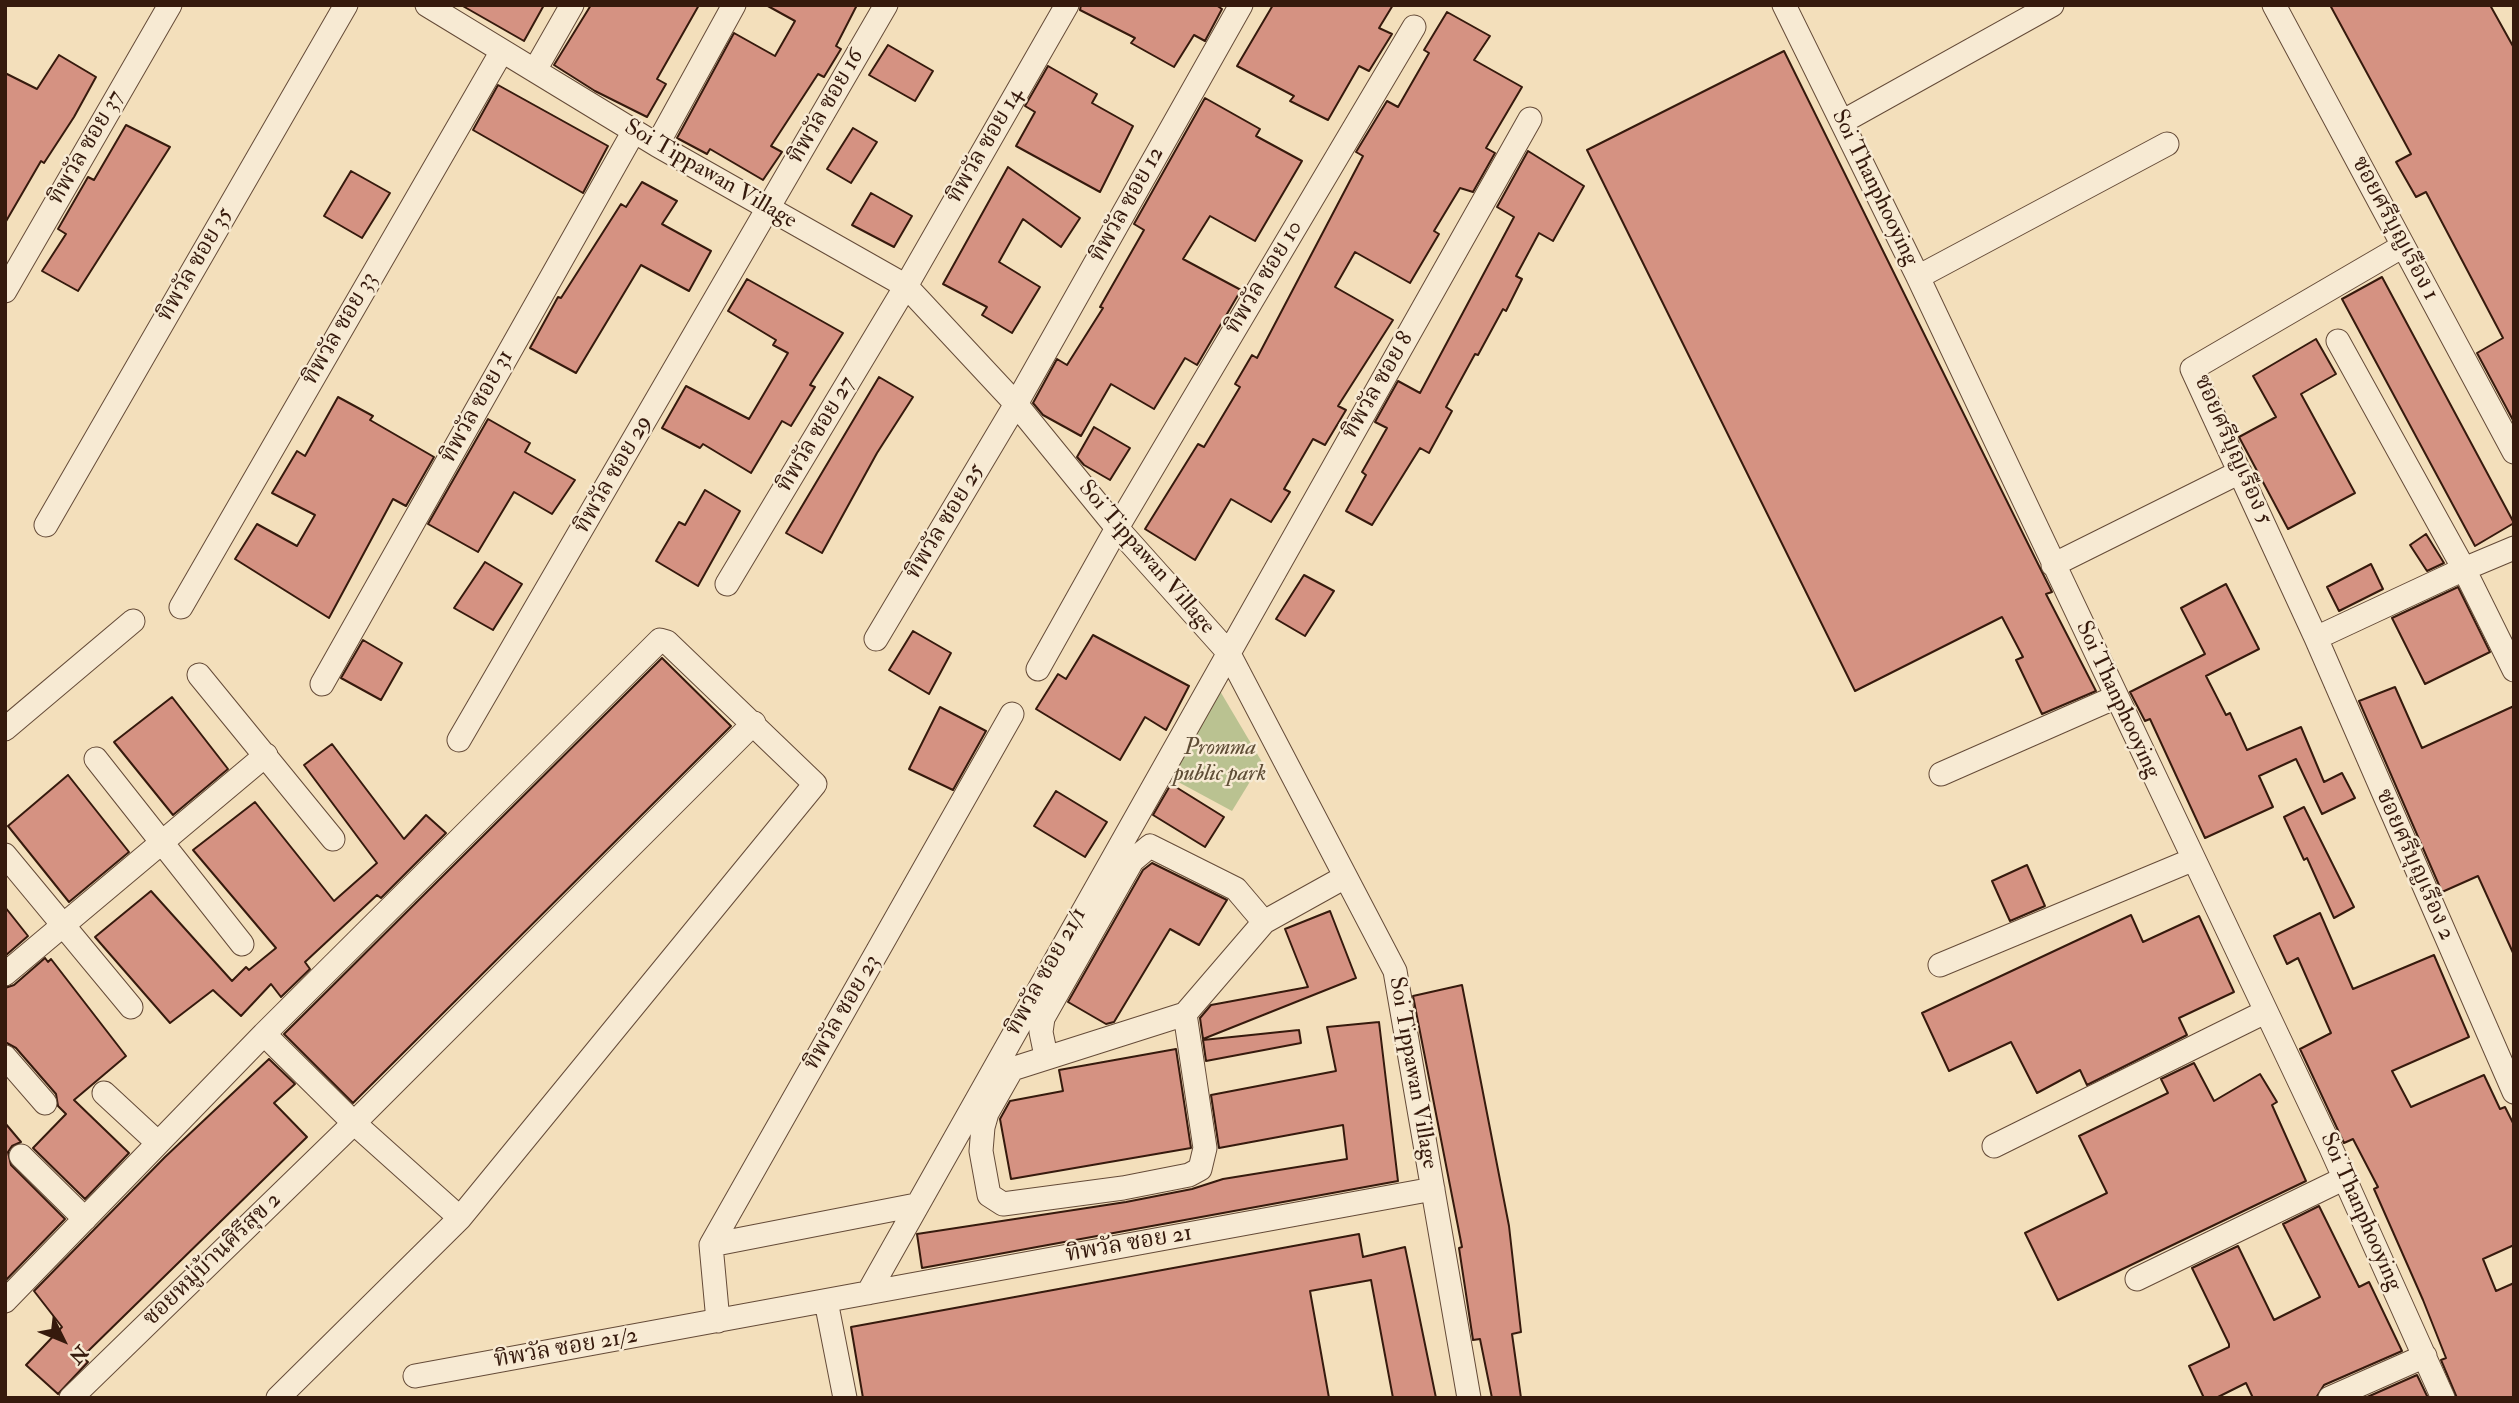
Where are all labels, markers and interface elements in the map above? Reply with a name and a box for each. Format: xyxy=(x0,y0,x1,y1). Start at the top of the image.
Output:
street label: ทิพวัล ซอย 16 xyxy=(783,45,871,169)
street label: ทิพวัล ซอย 14 xyxy=(942,83,1030,209)
street label: ทิพวัล ซอย 37 xyxy=(43,86,131,210)
street label: Soi Thanphooying xyxy=(1824,105,1924,271)
street label: Soi Tippawan Village xyxy=(619,114,801,236)
street label: ทิพวัล ซอย 12 xyxy=(1085,142,1171,268)
street label: ซอยศรีบุญเรือง 1 xyxy=(2344,152,2444,306)
street label: ทิพวัล ซอย 35 xyxy=(152,203,240,327)
street label: ทิพวัล ซอย 10 xyxy=(1220,216,1310,340)
street label: ทิพวัล ซอย 33 xyxy=(298,268,384,390)
street label: ทิพวัล ซอย 8 xyxy=(1337,328,1421,444)
street label: ทิพวัล ซอย 31 xyxy=(436,346,520,468)
street label: ซอยศรีบุญเรือง 5 xyxy=(2187,371,2277,529)
street label: ทิพวัล ซอย 27 xyxy=(772,372,862,498)
street label: ทิพวัล ซอย 29 xyxy=(569,411,659,539)
street label: ทิพวัล ซอย 25 xyxy=(901,459,991,585)
street label: Soi Tippawan Village xyxy=(1072,475,1220,641)
street label: Soi Thanphooying xyxy=(2069,617,2165,783)
park label: Promma public park xyxy=(1174,735,1266,789)
street label: ซอยศรีบุญเรือง 2 xyxy=(2368,785,2460,945)
street label: ทิพวัล ซอย 21/1 xyxy=(1000,903,1094,1041)
street label: ทิพวัล ซอย 23 xyxy=(799,950,887,1076)
street label: Soi Tippawan Village xyxy=(1381,975,1443,1171)
street label: Soi Thanphooying xyxy=(2313,1129,2407,1295)
street label: ซอยหมู่บ้านศิรีสุข 2 xyxy=(138,1187,288,1333)
street label: ทิพวัล ซอย 21 xyxy=(1064,1220,1194,1270)
north arrow xyxy=(28,1305,98,1375)
street label: ทิพวัล ซอย 21/2 xyxy=(492,1323,640,1375)
text: N xyxy=(64,1340,93,1369)

